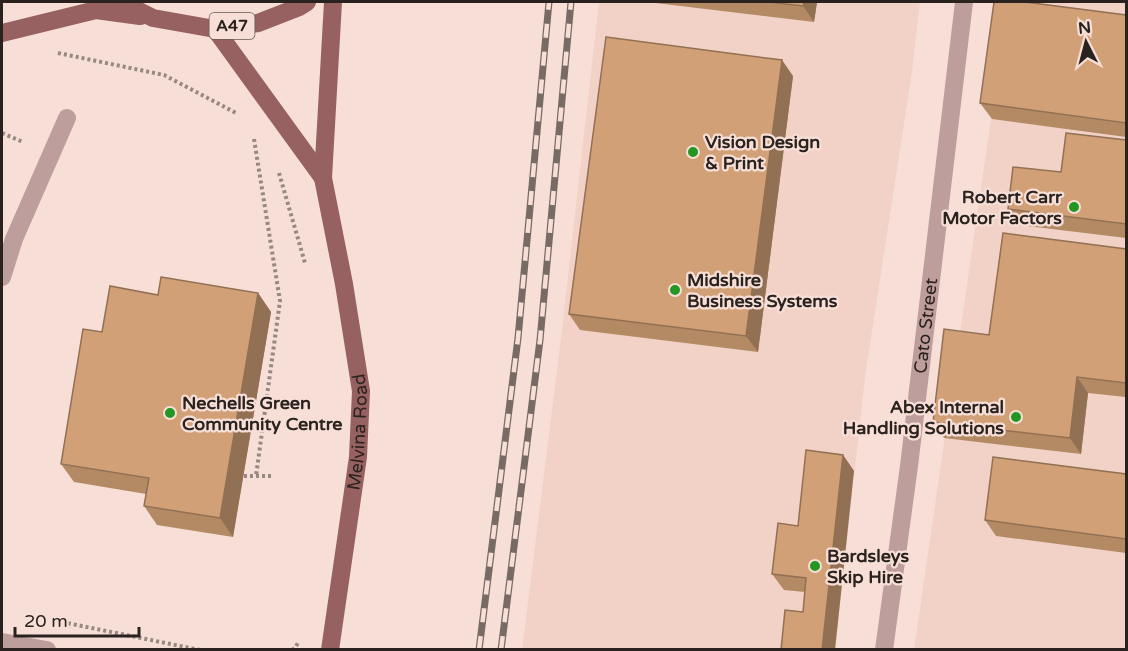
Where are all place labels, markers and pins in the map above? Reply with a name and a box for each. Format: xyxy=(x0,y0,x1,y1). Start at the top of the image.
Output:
place label: Vision Design & Print xyxy=(705,131,820,174)
marker: Vision Design & Print xyxy=(686,145,700,159)
place label: Robert Carr Motor Factors xyxy=(942,186,1063,229)
marker: Robert Carr Motor Factors xyxy=(1067,200,1081,214)
place label: Midshire Business Systems xyxy=(687,269,838,312)
marker: Midshire Business Systems xyxy=(668,283,682,297)
place label: Nechells Green Community Centre xyxy=(182,392,343,435)
place label: Abex Internal Handling Solutions xyxy=(843,396,1004,439)
marker: Nechells Green Community Centre xyxy=(163,406,177,420)
marker: Abex Internal Handling Solutions xyxy=(1009,410,1023,424)
place label: Bardsleys Skip Hire xyxy=(827,545,909,588)
marker: Bardsleys Skip Hire xyxy=(808,559,822,573)

